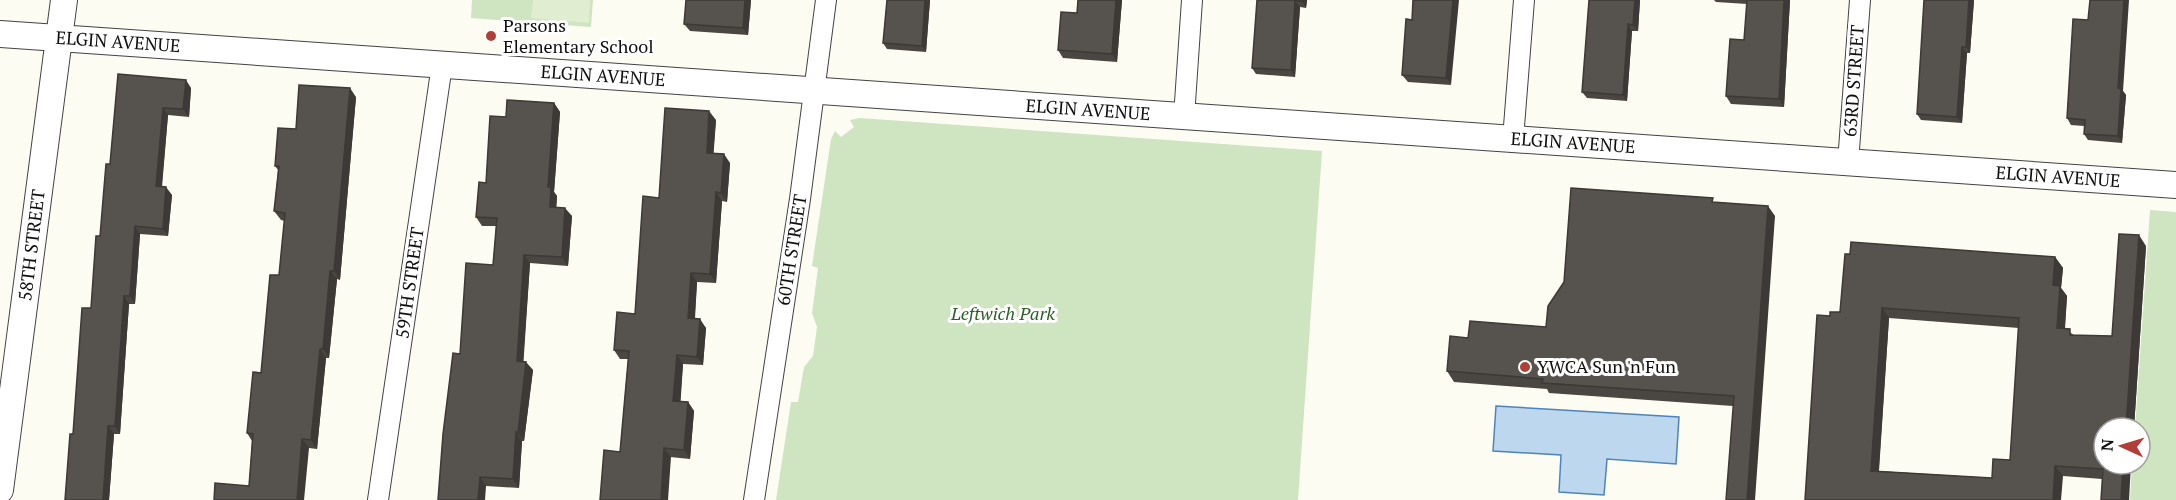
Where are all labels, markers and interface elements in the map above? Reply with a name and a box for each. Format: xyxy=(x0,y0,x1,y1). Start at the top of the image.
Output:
place label: Parsons Elementary School xyxy=(503,13,654,58)
street label: 63RD STREET xyxy=(1837,24,1869,138)
street label: ELGIN AVENUE xyxy=(55,25,181,57)
marker: Parsons Elementary School xyxy=(484,29,498,43)
street label: ELGIN AVENUE xyxy=(540,59,666,91)
street label: ELGIN AVENUE xyxy=(1025,93,1151,125)
street label: ELGIN AVENUE xyxy=(1510,126,1636,158)
street label: ELGIN AVENUE xyxy=(1995,160,2121,192)
street label: 58TH STREET xyxy=(12,188,50,302)
street label: 60TH STREET xyxy=(770,193,812,307)
street label: 59TH STREET xyxy=(389,226,429,340)
park label: Leftwich Park xyxy=(950,301,1055,325)
place label: YWCA Sun 'n Fun xyxy=(1537,354,1676,378)
marker: YWCA Sun 'n Fun xyxy=(1518,360,1532,374)
north arrow xyxy=(2092,416,2152,476)
text: N xyxy=(2096,438,2118,452)

